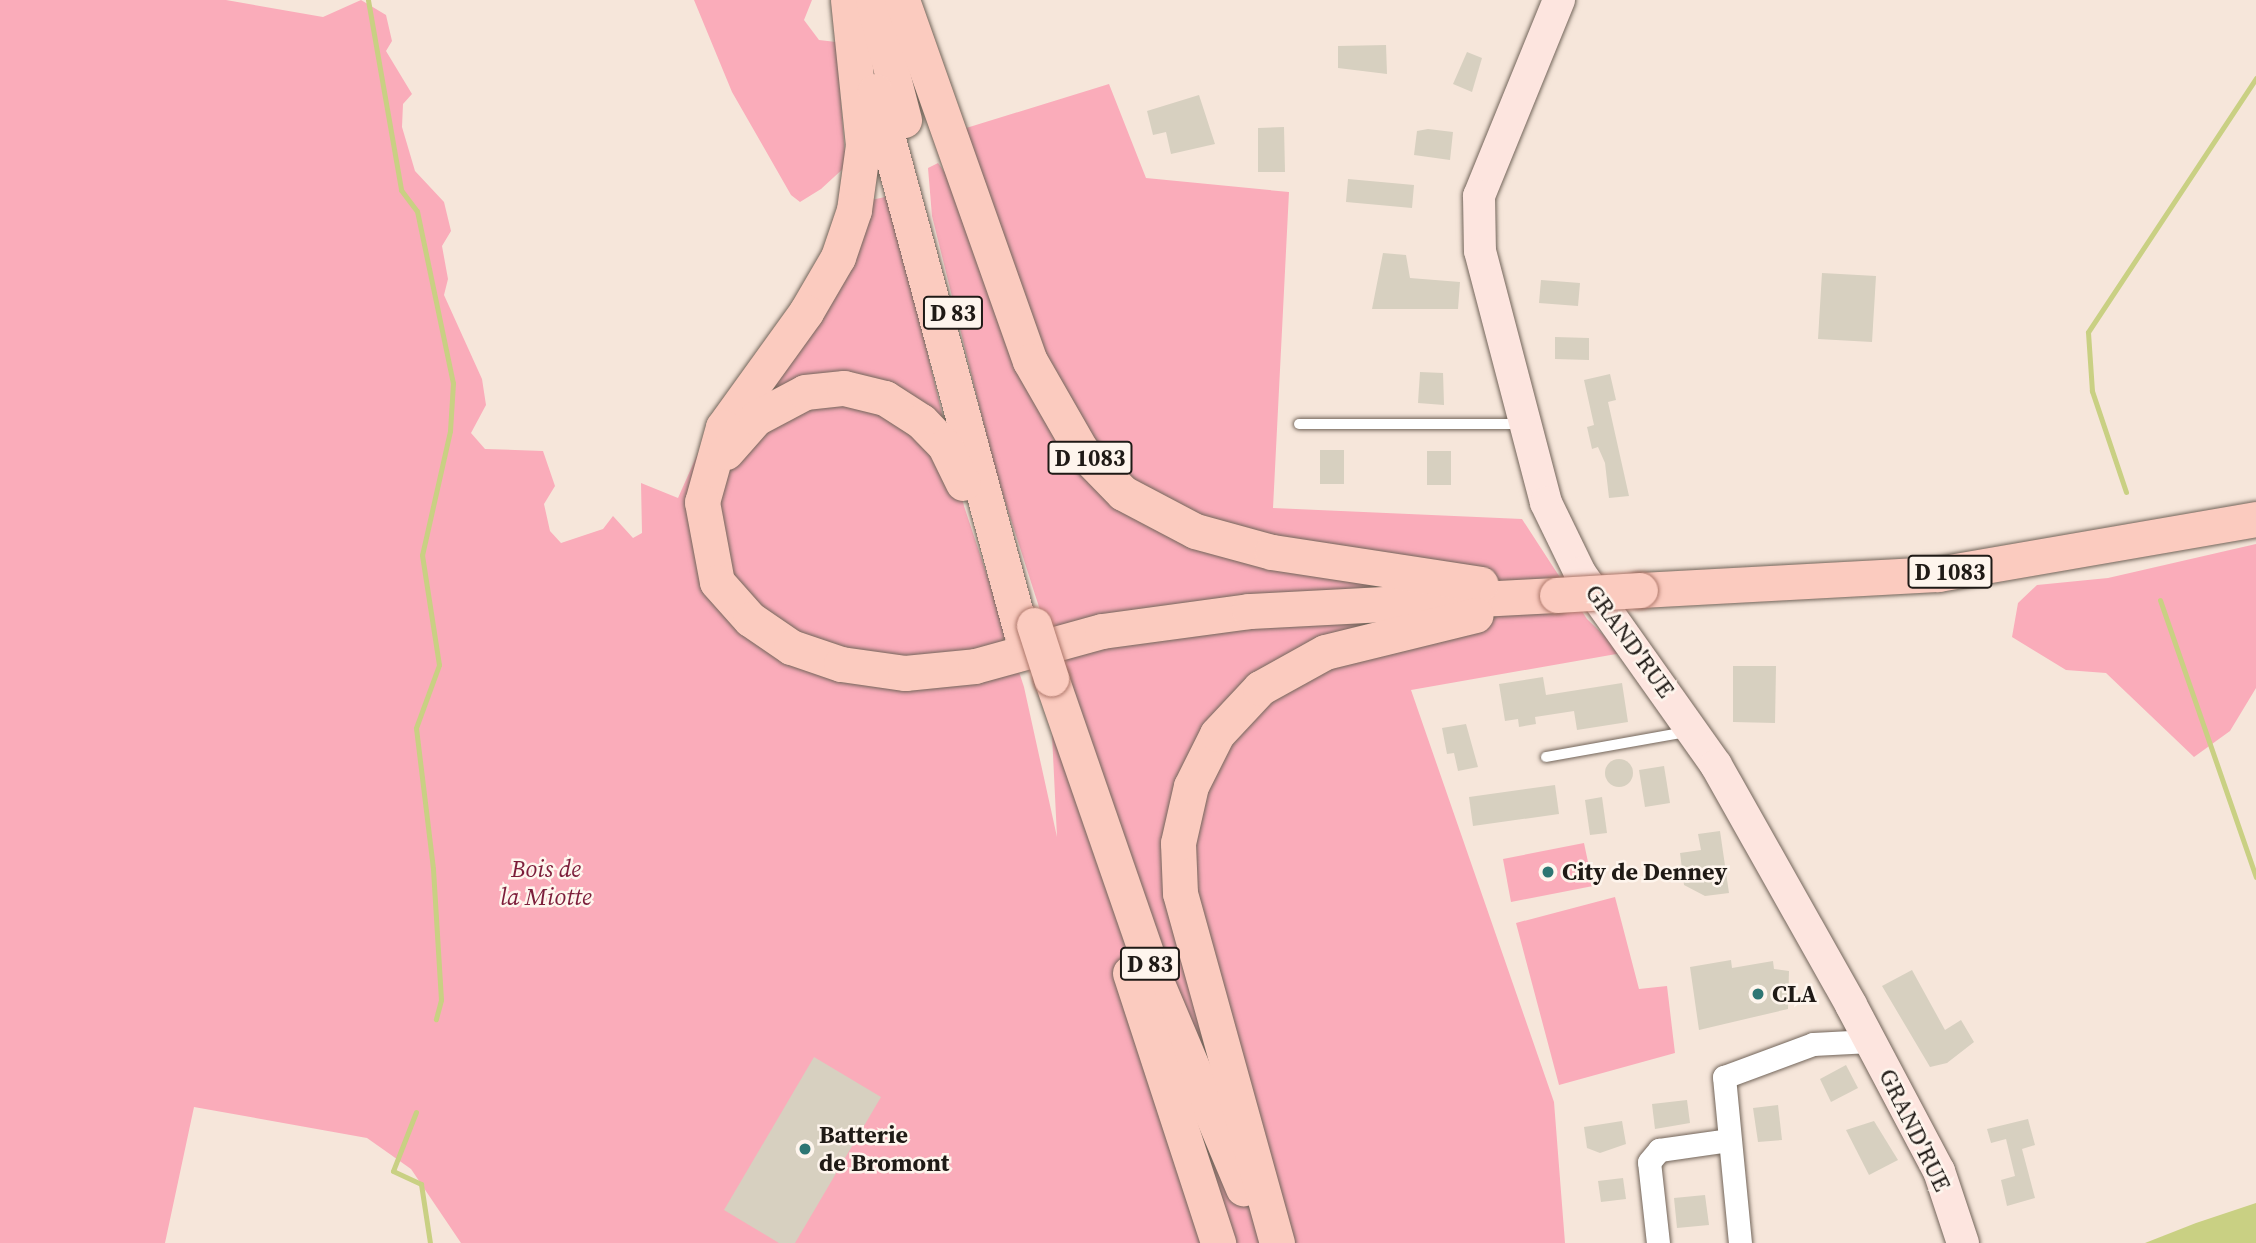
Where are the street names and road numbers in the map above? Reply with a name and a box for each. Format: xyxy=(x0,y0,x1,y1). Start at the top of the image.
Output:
road number: D 83 xyxy=(922,294,984,332)
road number: D 1083 xyxy=(1046,438,1134,478)
road number: D 1083 xyxy=(1906,552,1994,592)
street label: GRAND'RUE xyxy=(1579,579,1681,703)
road number: D 83 xyxy=(1118,945,1182,984)
street label: GRAND'RUE xyxy=(1873,1064,1957,1196)

